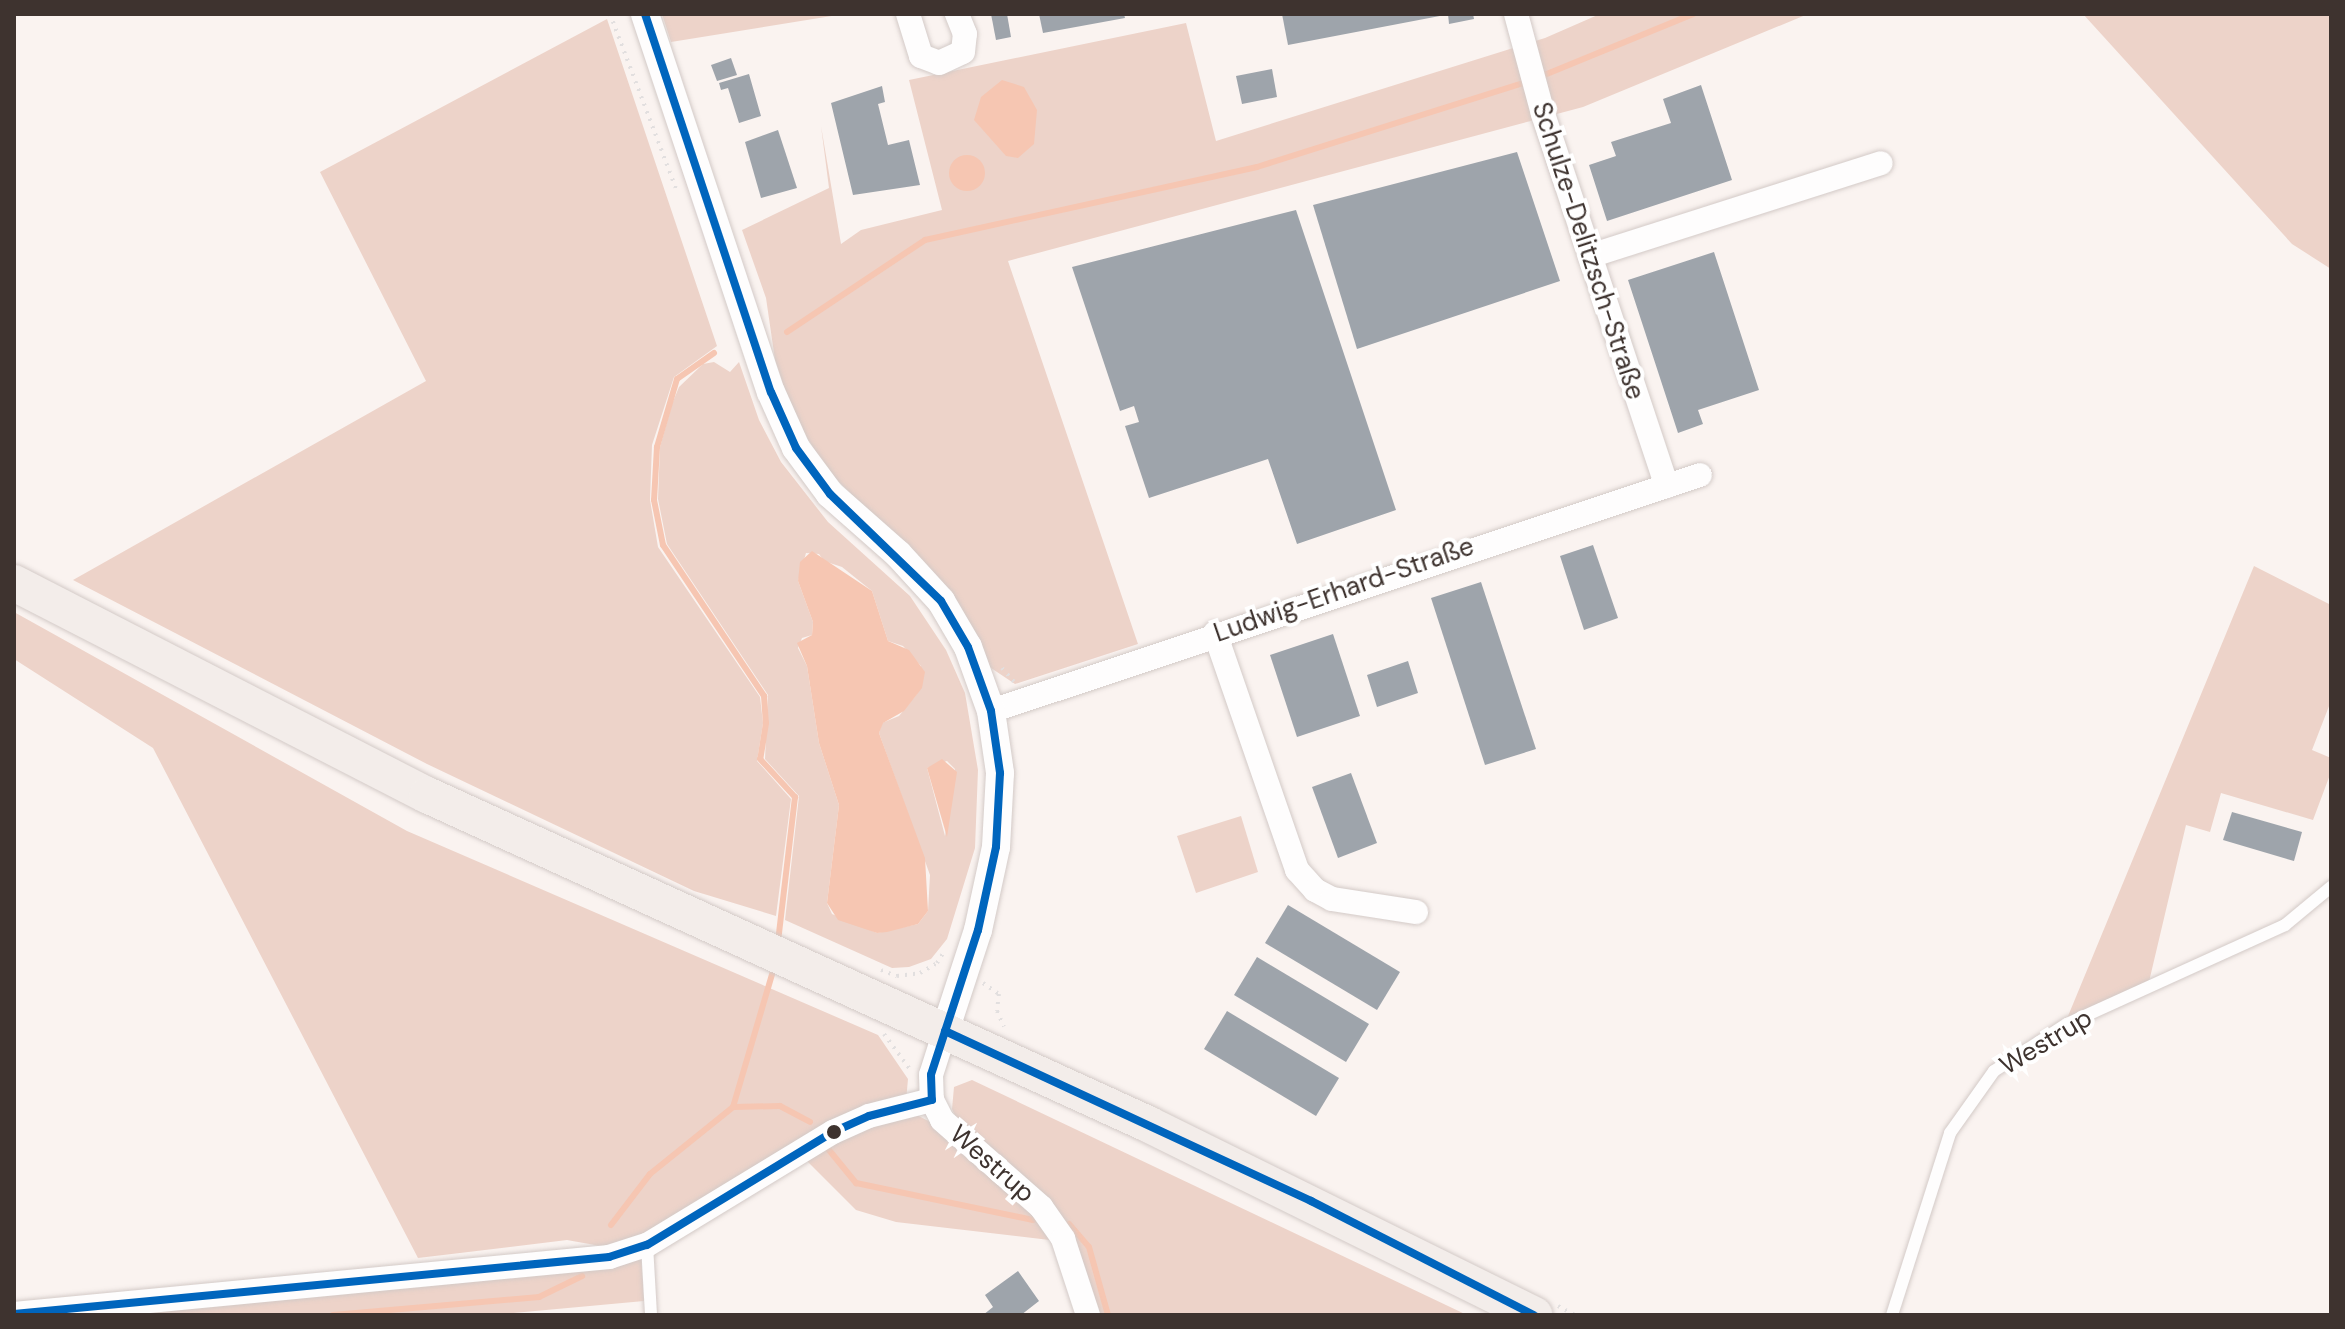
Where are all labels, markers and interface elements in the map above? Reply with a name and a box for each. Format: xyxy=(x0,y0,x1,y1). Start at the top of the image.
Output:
street label: Schulze-Delitzsch-Straße xyxy=(1525,98,1651,404)
street label: Ludwig-Erhard-Straße xyxy=(1210,531,1478,649)
street label: Westrup xyxy=(1994,1002,2098,1082)
street label: Westrup xyxy=(943,1119,1041,1209)
unlabelled marker xyxy=(826,1124,842,1140)

